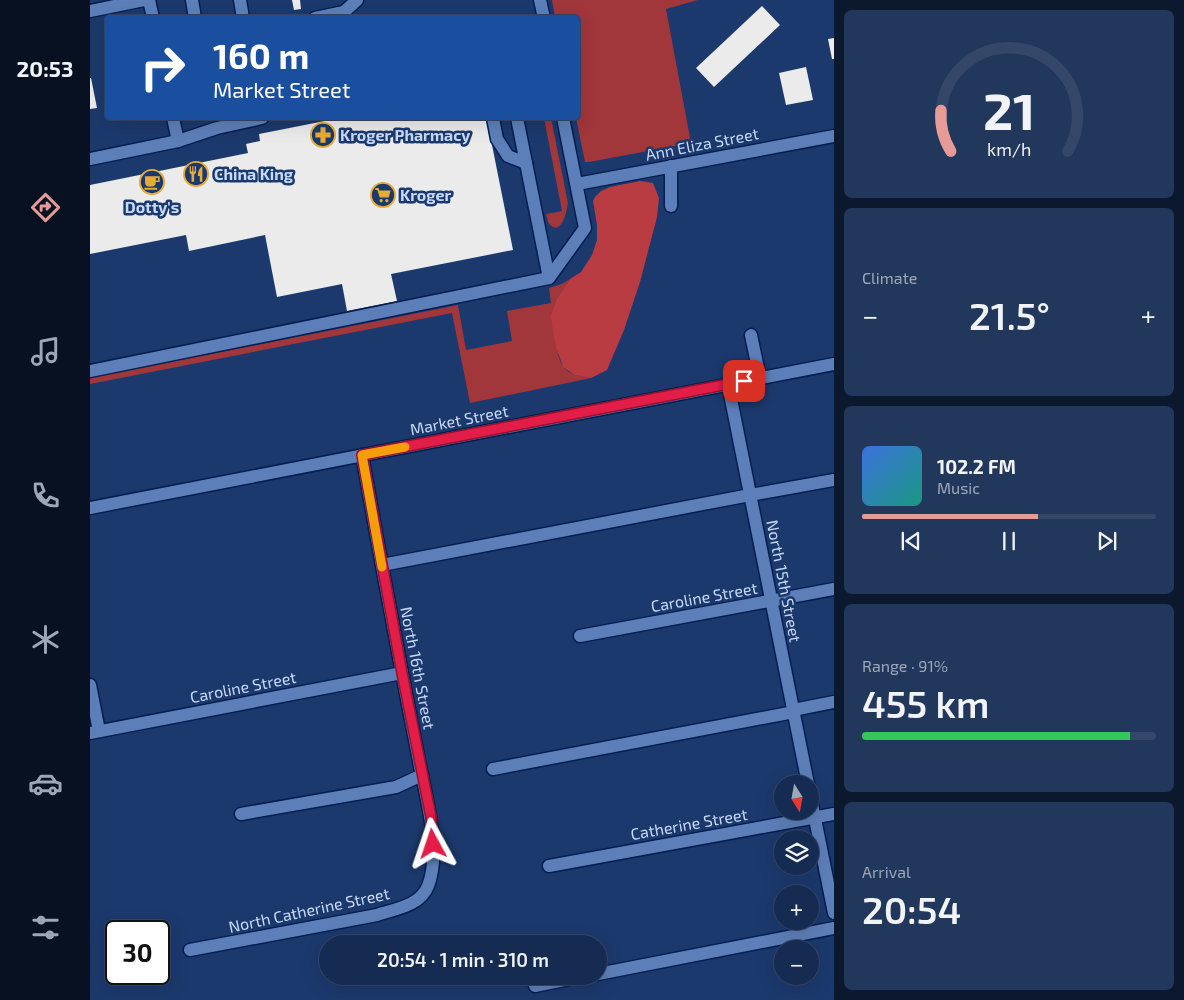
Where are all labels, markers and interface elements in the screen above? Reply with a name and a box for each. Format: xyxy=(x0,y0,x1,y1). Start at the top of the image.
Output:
text: 160 m xyxy=(213,34,309,76)
icon: right xyxy=(130,35,195,100)
text: 20:53 xyxy=(17,55,73,81)
text: Market Street xyxy=(213,76,350,102)
text: 21 xyxy=(983,78,1035,140)
pharmacy icon: Kroger Pharmacy xyxy=(310,122,336,148)
street label: Ann Eliza Street xyxy=(644,123,760,164)
place label: Kroger Pharmacy xyxy=(340,125,470,145)
text: km/h xyxy=(987,138,1031,160)
restaurant icon: China King xyxy=(183,161,209,187)
place label: China King xyxy=(214,164,294,183)
cafe icon: Dotty's xyxy=(139,169,165,195)
supermarket icon: Kroger xyxy=(370,182,396,208)
place label: Kroger xyxy=(400,185,452,204)
icon: directions xyxy=(28,190,63,225)
place label: Dotty's xyxy=(125,197,179,217)
text: Climate xyxy=(862,268,917,287)
text: 21.5° xyxy=(969,292,1050,338)
text: − xyxy=(862,298,878,332)
text: + xyxy=(1141,298,1156,332)
icon: music xyxy=(28,334,63,369)
pin xyxy=(723,360,765,402)
icon: arrive xyxy=(730,367,758,395)
street label: Market Street xyxy=(408,401,510,438)
text: 102.2 FM xyxy=(937,455,1016,478)
icon: phone xyxy=(28,478,63,513)
text: Music xyxy=(937,478,980,497)
street label: North 15th Street xyxy=(763,518,806,644)
icon: previous xyxy=(897,527,925,555)
icon: pause xyxy=(995,527,1023,555)
icon: next xyxy=(1093,527,1121,555)
street label: Caroline Street xyxy=(649,578,759,615)
street label: North 16th Street xyxy=(397,605,440,731)
icon: climate xyxy=(28,622,63,657)
text: Range · 91% xyxy=(862,656,948,675)
street label: Caroline Street xyxy=(188,667,298,706)
text: 455 km xyxy=(862,680,989,726)
icon: car xyxy=(28,766,63,801)
north arrow xyxy=(774,775,819,820)
map controls xyxy=(774,775,819,985)
street label: Catherine Street xyxy=(629,804,749,843)
position arrow xyxy=(406,817,458,869)
button: layers xyxy=(774,830,819,875)
text: Arrival xyxy=(862,862,911,881)
street label: North Catherine Street xyxy=(227,883,391,936)
button: + xyxy=(774,885,819,930)
text: 20:54 xyxy=(862,886,961,932)
icon: filters xyxy=(28,910,63,945)
speed limit sign: 30 xyxy=(105,920,170,985)
button: − xyxy=(774,940,819,985)
text: 20:54 · 1 min · 310 m xyxy=(377,948,549,971)

